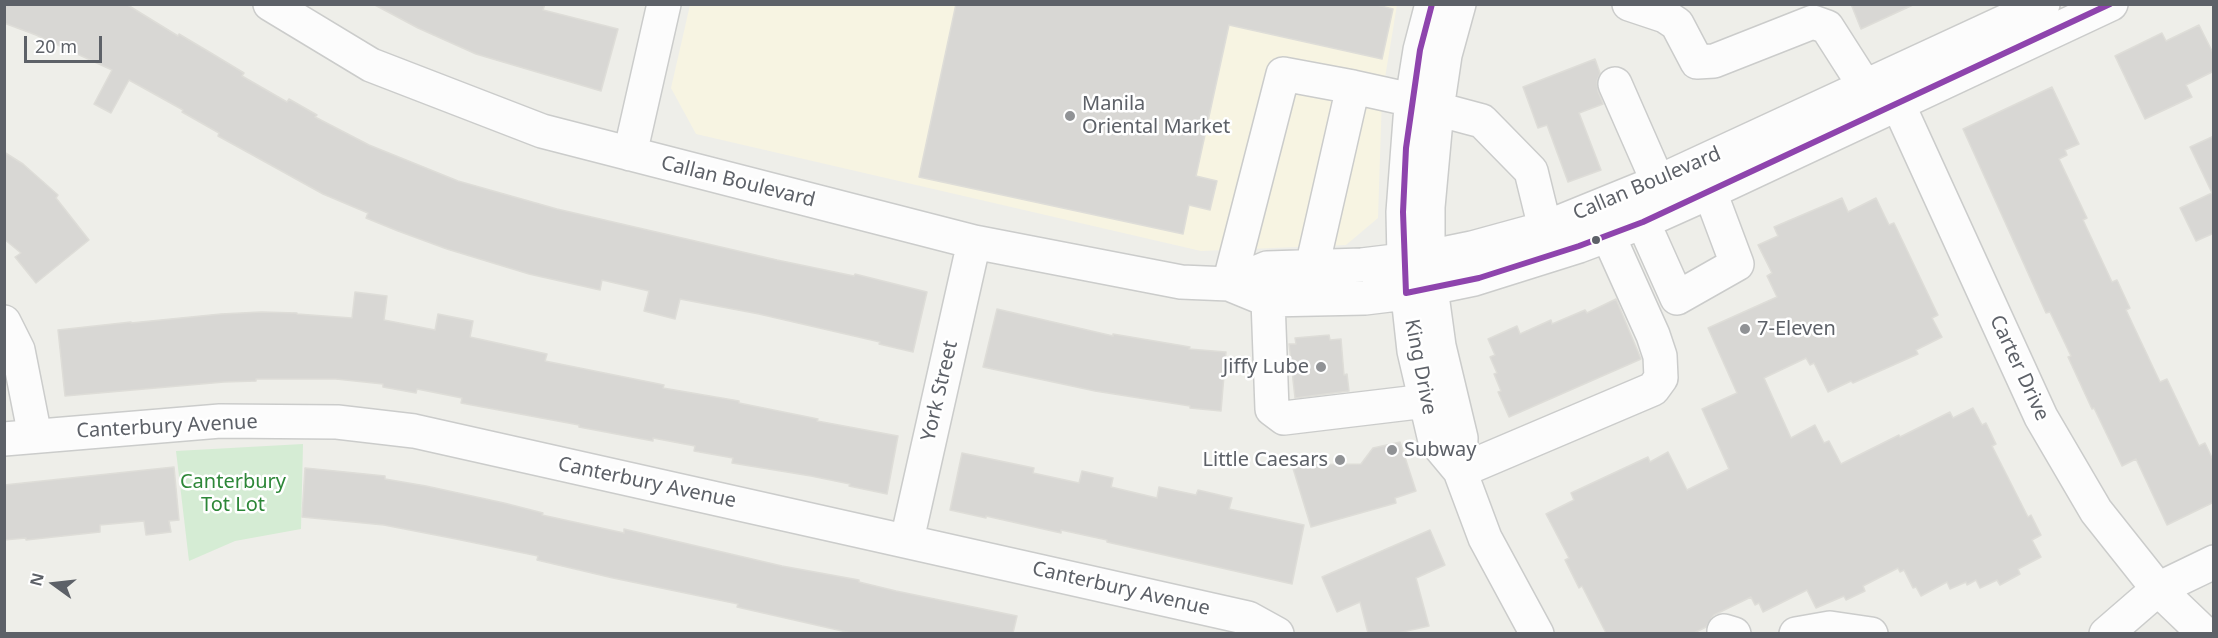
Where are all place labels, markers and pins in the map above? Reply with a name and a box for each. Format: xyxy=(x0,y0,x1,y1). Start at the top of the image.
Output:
place label: Manila Oriental Market xyxy=(1082,92,1230,139)
marker: Manila Oriental Market xyxy=(1063,109,1077,123)
unlabelled marker xyxy=(1590,234,1602,246)
place label: 7-Eleven xyxy=(1757,317,1836,341)
marker: 7-Eleven xyxy=(1738,322,1752,336)
place label: Jiffy Lube xyxy=(1223,355,1309,379)
marker: Jiffy Lube xyxy=(1314,360,1328,374)
place label: Subway xyxy=(1404,438,1476,462)
marker: Subway xyxy=(1385,443,1399,457)
place label: Little Caesars xyxy=(1203,448,1328,472)
marker: Little Caesars xyxy=(1333,453,1347,467)

